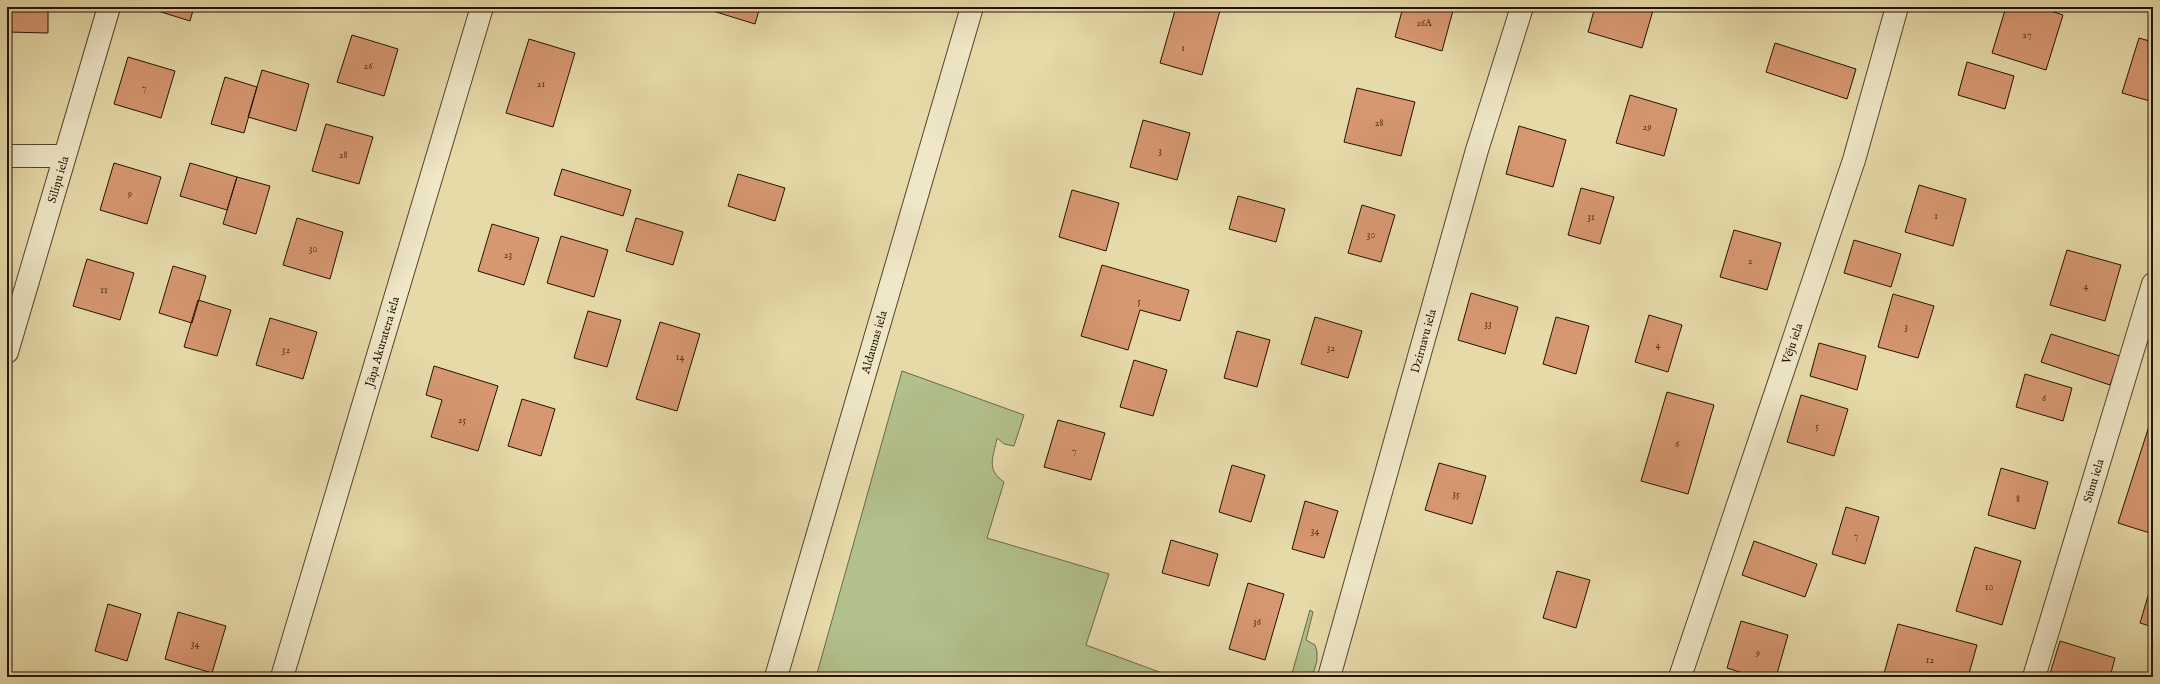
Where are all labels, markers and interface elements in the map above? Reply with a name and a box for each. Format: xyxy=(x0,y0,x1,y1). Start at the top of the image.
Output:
house number: 26A xyxy=(1416,17,1432,30)
house number: 27 xyxy=(2022,29,2032,42)
house number: 1 xyxy=(1181,42,1185,55)
house number: 26 xyxy=(364,60,373,73)
house number: 21 xyxy=(537,78,545,91)
house number: 7 xyxy=(142,82,147,95)
house number: 28 xyxy=(1375,117,1383,130)
house number: 29 xyxy=(1642,121,1652,134)
house number: 3 xyxy=(1158,145,1162,158)
house number: 28 xyxy=(339,149,347,162)
street label: Siliņu iela xyxy=(44,154,73,205)
house number: 9 xyxy=(127,188,132,201)
house number: 1 xyxy=(1934,210,1938,223)
house number: 31 xyxy=(1587,211,1595,224)
house number: 30 xyxy=(1367,229,1375,242)
house number: 30 xyxy=(309,243,317,256)
house number: 23 xyxy=(504,249,512,262)
house number: 2 xyxy=(1748,255,1753,268)
house number: 4 xyxy=(2084,280,2089,293)
house number: 11 xyxy=(100,284,108,297)
street label: Jāņa Akuratera iela xyxy=(361,294,403,391)
house number: 5 xyxy=(1137,295,1141,308)
street label: Dzirnavu iela xyxy=(1408,307,1440,375)
street label: Aldaunas iela xyxy=(858,308,891,376)
house number: 33 xyxy=(1484,318,1492,331)
street label: Vēju iela xyxy=(1779,320,1807,367)
house number: 3 xyxy=(1904,321,1908,334)
house number: 4 xyxy=(1656,339,1661,352)
house number: 32 xyxy=(1327,342,1336,355)
house number: 32 xyxy=(282,344,291,357)
house number: 14 xyxy=(676,351,684,364)
house number: 6 xyxy=(2042,392,2047,405)
house number: 25 xyxy=(458,414,467,427)
house number: 5 xyxy=(1815,420,1819,433)
house number: 6 xyxy=(1675,438,1680,451)
house number: 7 xyxy=(1072,445,1077,458)
street label: Sūnu iela xyxy=(2080,457,2108,505)
house number: 35 xyxy=(1452,488,1460,501)
house number: 8 xyxy=(2016,493,2020,506)
house number: 34 xyxy=(1311,525,1319,538)
house number: 7 xyxy=(1854,530,1859,543)
house number: 10 xyxy=(1985,581,1993,594)
house number: 36 xyxy=(1253,616,1262,629)
house number: 34 xyxy=(191,638,199,651)
house number: 9 xyxy=(1755,647,1760,660)
house number: 12 xyxy=(1926,654,1935,667)

